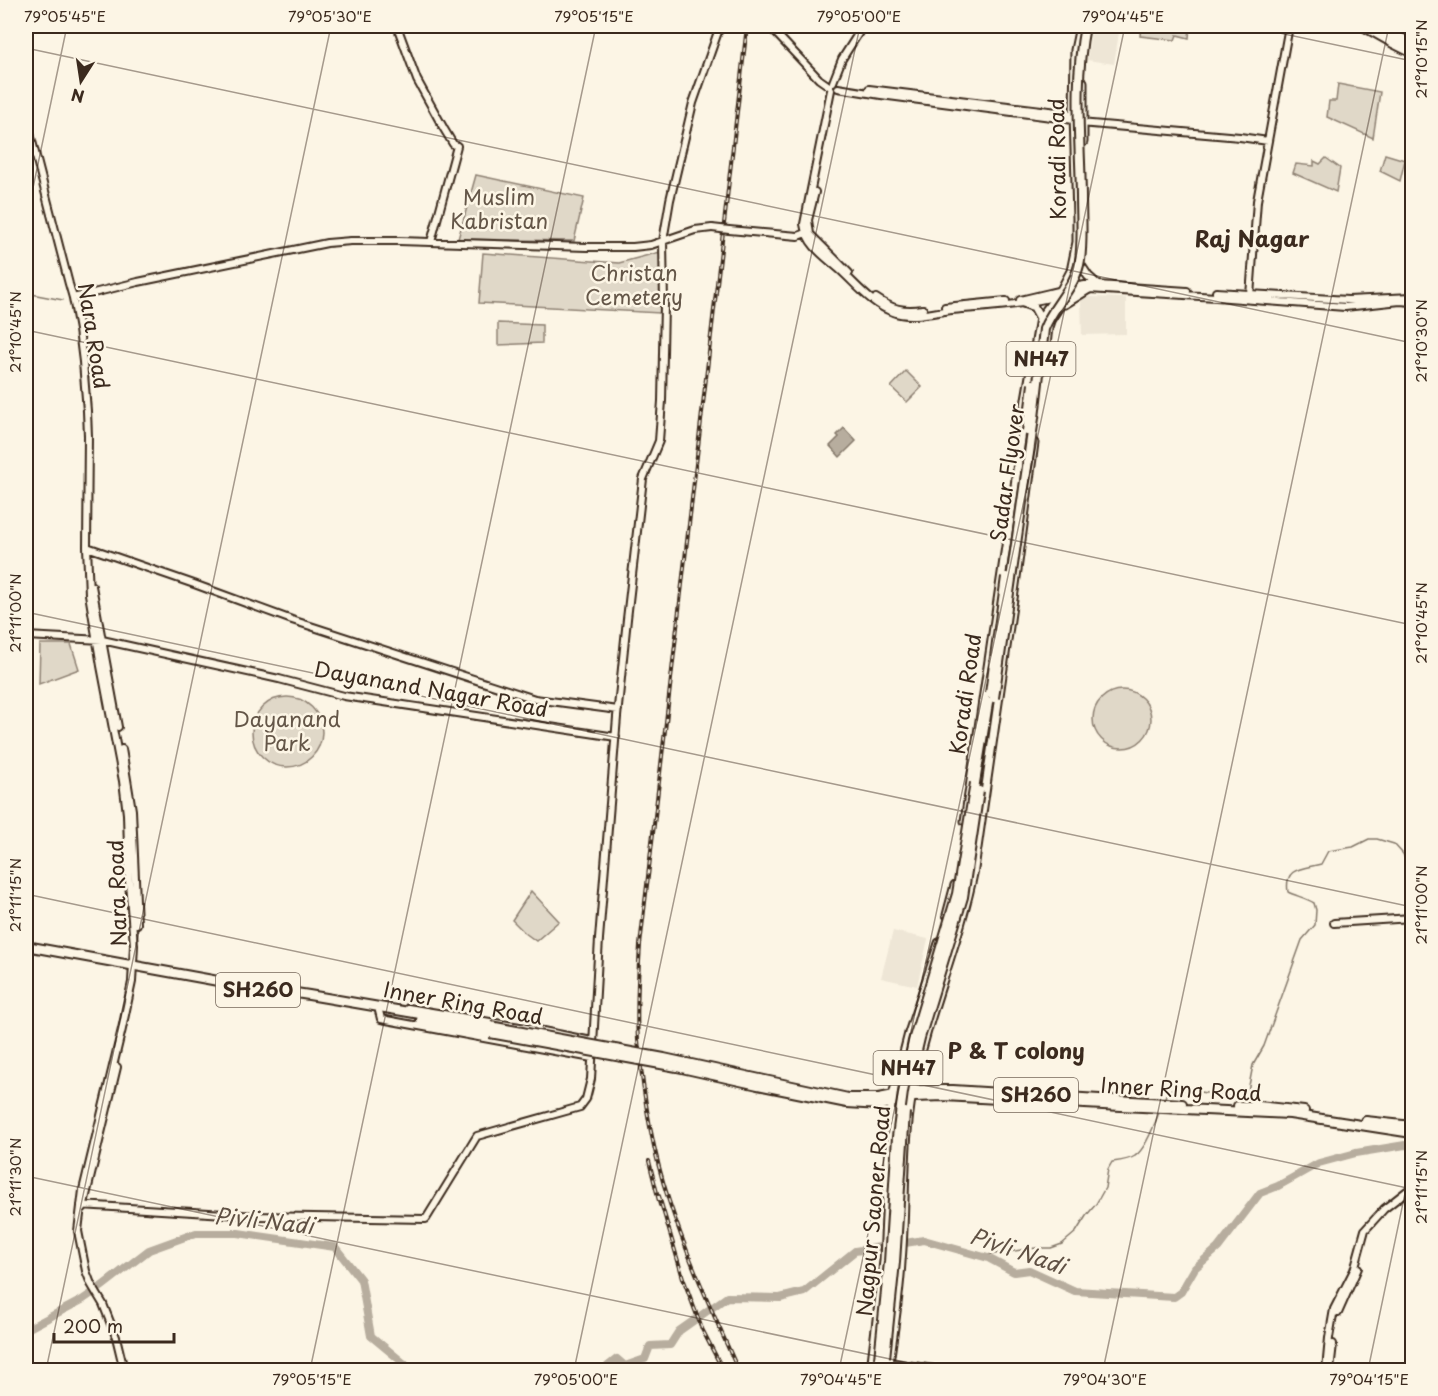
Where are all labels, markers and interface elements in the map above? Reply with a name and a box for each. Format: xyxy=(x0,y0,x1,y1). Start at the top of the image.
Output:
text: 79°05'45"E xyxy=(24,4,106,27)
text: 79°05'30"E xyxy=(288,4,372,27)
text: 79°05'15"E xyxy=(554,4,634,27)
text: 79°05'00"E xyxy=(817,4,901,27)
text: 79°04'45"E xyxy=(1082,4,1164,27)
text: 21°10'15"N xyxy=(1409,19,1432,99)
north arrow xyxy=(51,51,111,111)
text: N xyxy=(69,84,86,110)
street label: Koradi Road xyxy=(1039,98,1073,220)
park label: Muslim Kabristan xyxy=(450,180,548,236)
district label: Raj Nagar xyxy=(1195,221,1310,254)
park label: Christan Cemetery xyxy=(585,256,683,312)
street label: Nara Road xyxy=(71,280,119,391)
text: 21°10'45"N xyxy=(3,291,26,373)
text: 21°10'30"N xyxy=(1409,299,1432,383)
road number: NH47 xyxy=(1006,342,1076,376)
street label: Sadar Flyover xyxy=(981,402,1032,544)
text: 21°11'00"N xyxy=(3,573,26,653)
text: 21°10'45"N xyxy=(1409,582,1432,664)
street label: Koradi Road xyxy=(940,631,988,756)
street label: Dayanand Nagar Road xyxy=(312,652,551,724)
park label: Dayanand Park xyxy=(233,702,341,758)
street label: Nara Road xyxy=(98,839,134,947)
text: 21°11'15"N xyxy=(3,858,26,932)
text: 21°11'00"N xyxy=(1409,865,1432,945)
street label: Inner Ring Road xyxy=(381,972,546,1032)
road number: SH260 xyxy=(216,973,300,1007)
district label: P & T colony xyxy=(947,1033,1085,1066)
road number: NH47 xyxy=(874,1051,942,1085)
street label: Inner Ring Road xyxy=(1100,1068,1263,1108)
road number: SH260 xyxy=(994,1078,1078,1112)
street label: Nagpur Saoner Road xyxy=(847,1104,897,1317)
text: 21°11'30"N xyxy=(3,1138,26,1216)
text: 21°11'15"N xyxy=(1409,1150,1432,1224)
water label: Pivli Nadi xyxy=(213,1198,319,1241)
water label: Pivli Nadi xyxy=(966,1218,1074,1283)
scale bar xyxy=(54,1306,174,1344)
text: 200 m xyxy=(63,1312,123,1339)
text: 79°05'15"E xyxy=(272,1367,352,1390)
text: 79°05'00"E xyxy=(534,1367,618,1390)
text: 79°04'45"E xyxy=(800,1367,882,1390)
text: 79°04'30"E xyxy=(1063,1367,1147,1390)
text: 79°04'15"E xyxy=(1329,1367,1409,1390)

